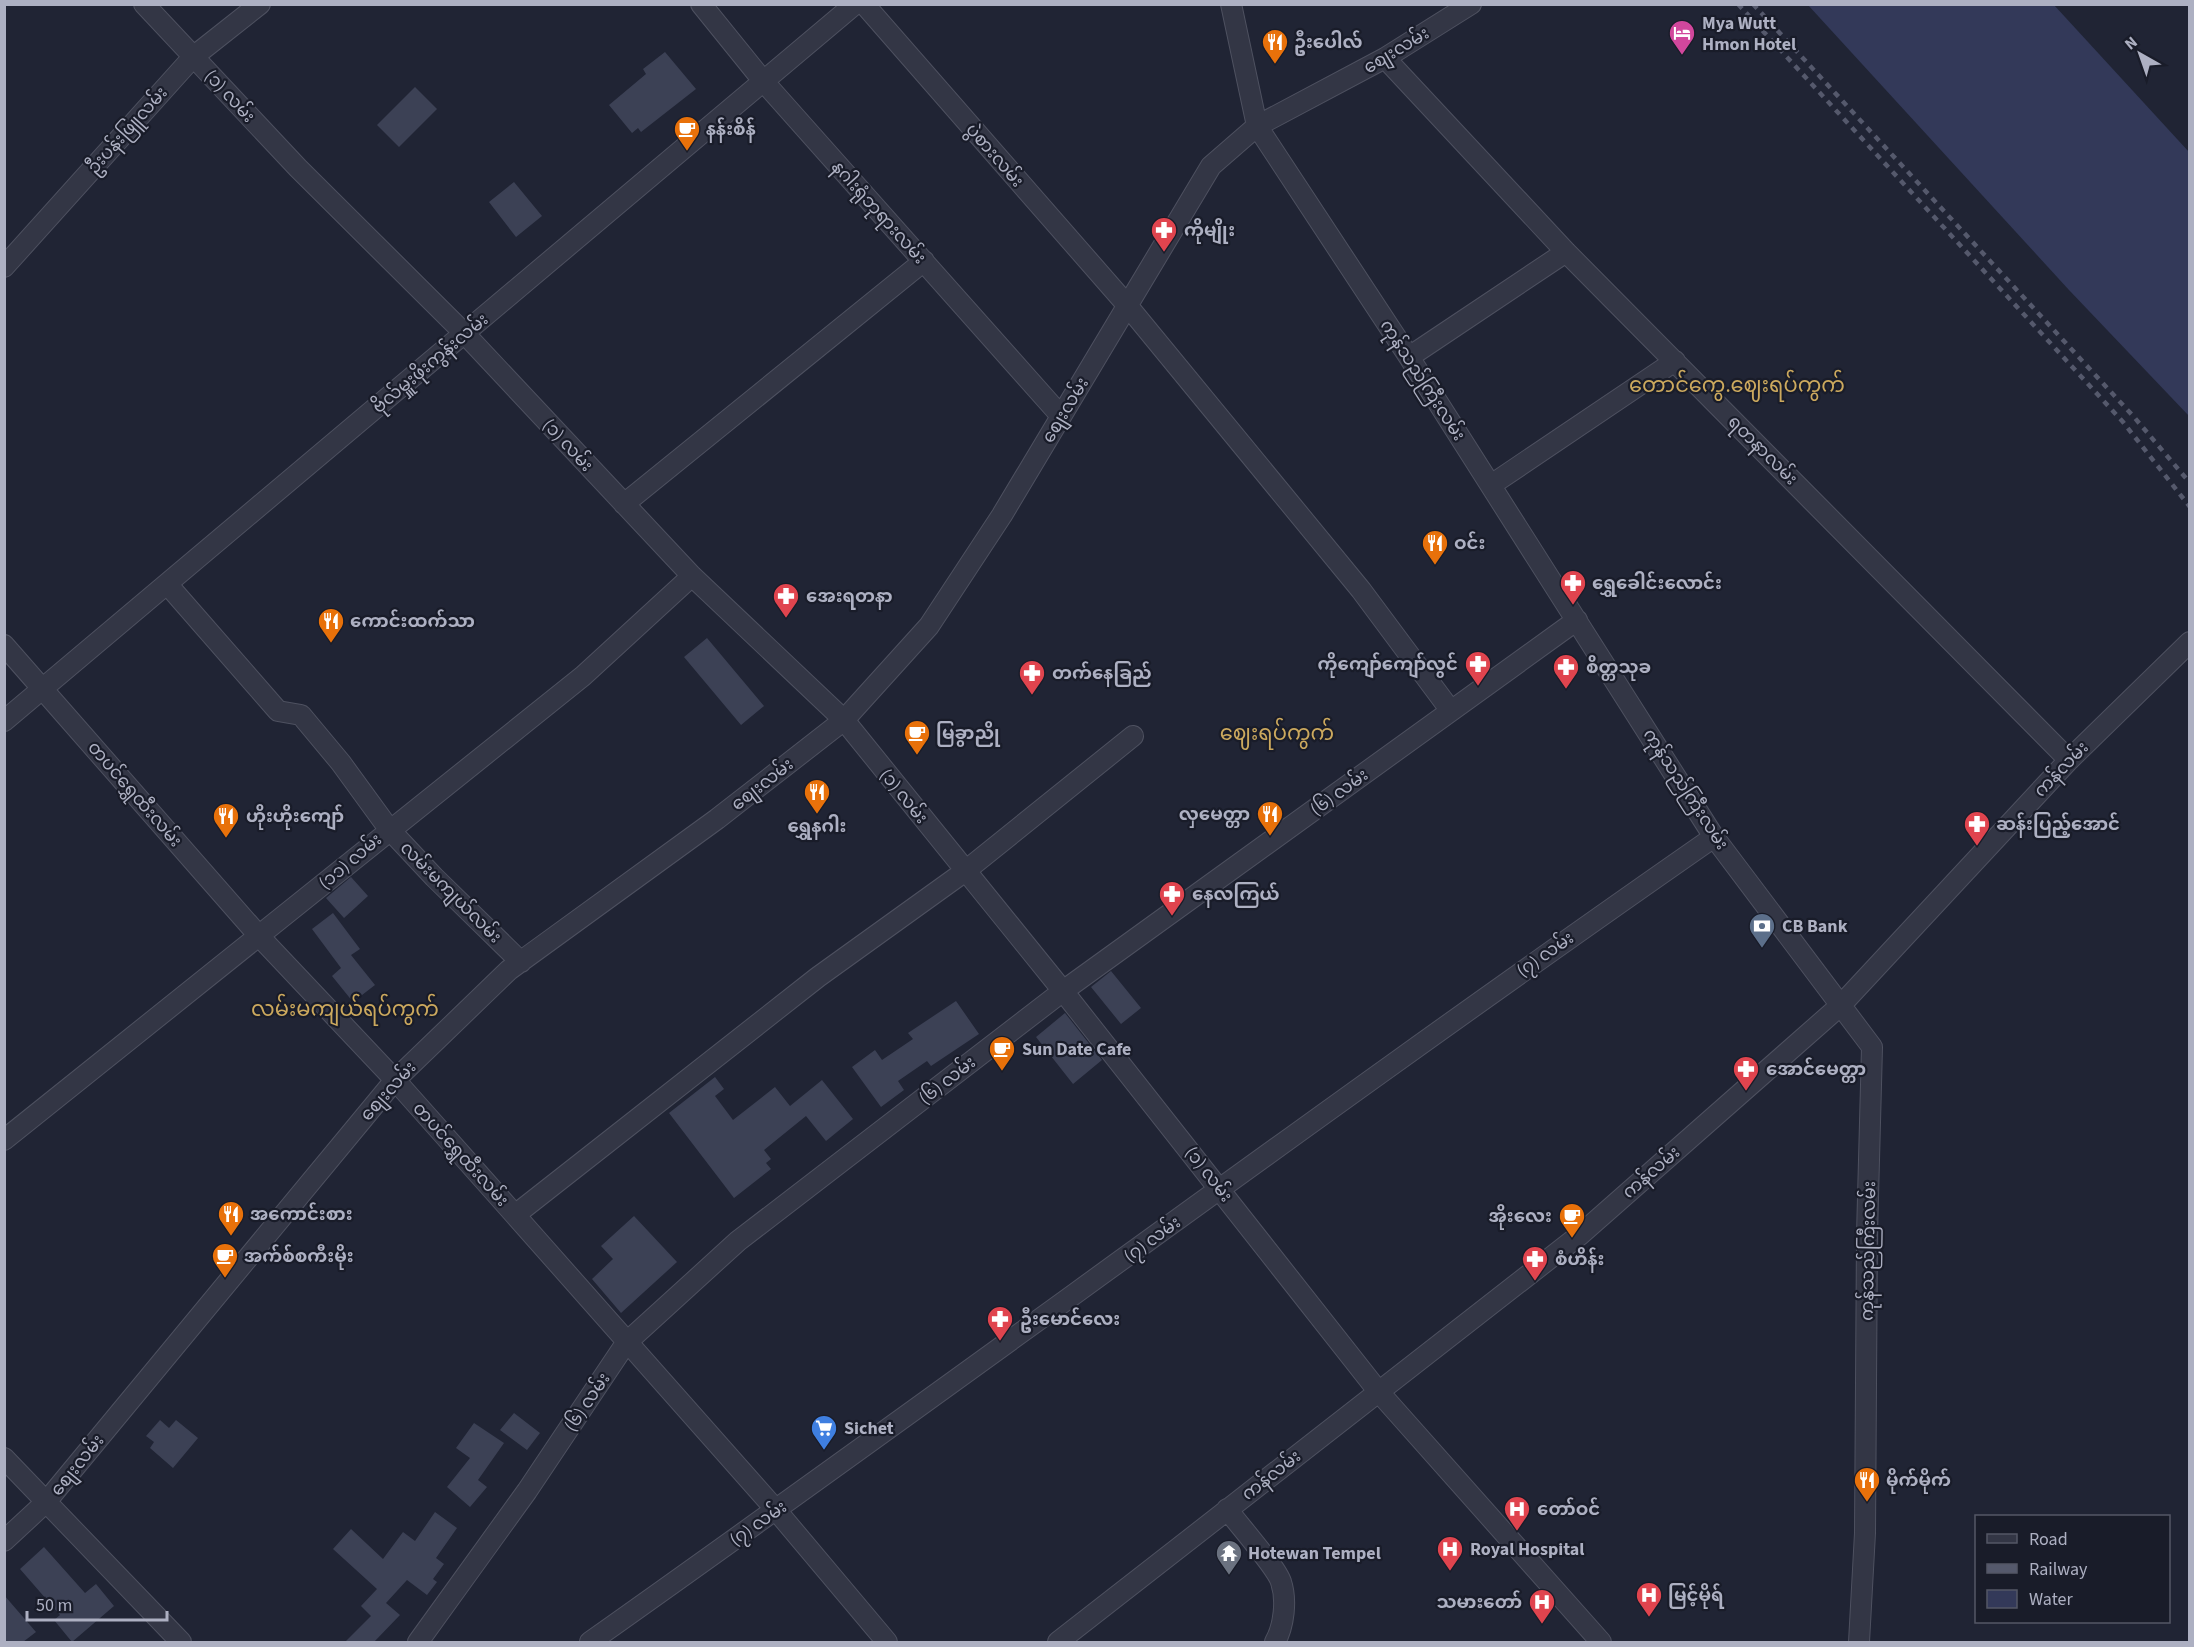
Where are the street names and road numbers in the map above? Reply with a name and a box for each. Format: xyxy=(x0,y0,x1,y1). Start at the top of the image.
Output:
street label: စျေးလမ်း xyxy=(1358,20,1435,82)
street label: (၁) လမ်း xyxy=(199,64,261,128)
street label: ဦးပန်းဖြူလမ်း xyxy=(81,80,175,181)
street label: ပွဲစားလမ်း xyxy=(958,117,1030,194)
street label: နဂါးရုံဘုရားလမ်း xyxy=(824,155,933,271)
street label: ဗိုလ်မှူးဖိုးကွန်းလမ်း xyxy=(366,306,495,421)
street label: ကုန်သည်ကြီးလမ်း xyxy=(1372,314,1473,447)
street label: စျေးလမ်း xyxy=(1035,372,1097,449)
street label: ရတနာလမ်း xyxy=(1721,409,1804,492)
street label: (၁) လမ်း xyxy=(537,413,599,477)
street label: ကုန်သည်ကြီးလမ်း xyxy=(1635,723,1736,856)
street label: တပင်ရွှေထီးလမ်း xyxy=(80,735,189,854)
street label: ကန်လမ်း xyxy=(2028,735,2096,804)
street label: စျေးလမ်း xyxy=(725,751,800,818)
street label: (၆) လမ်း xyxy=(1305,762,1373,822)
street label: (၁) လမ်း xyxy=(874,763,934,829)
street label: (၁၁) လမ်း xyxy=(313,827,387,895)
street label: လမ်းမကျယ်လမ်း xyxy=(393,835,508,950)
street label: (၇) လမ်း xyxy=(1511,925,1580,985)
street label: (၆) လမ်း xyxy=(913,1049,981,1111)
street label: စျေးလမ်း xyxy=(354,1055,423,1128)
street label: တပင်ရွှေထီးလမ်း xyxy=(405,1095,516,1213)
street label: ကန်လမ်း xyxy=(1616,1140,1687,1206)
street label: (၁) လမ်း xyxy=(1179,1141,1239,1207)
street label: ကုန်သည်ကြီးလမ်း xyxy=(1853,1181,1884,1321)
street label: (၇) လမ်း xyxy=(1118,1209,1187,1270)
street label: (၆) လမ်း xyxy=(558,1367,616,1437)
street label: စျေးလမ်း xyxy=(44,1429,112,1503)
street label: ကန်လမ်း xyxy=(1236,1443,1307,1508)
street label: (၇) လမ်း xyxy=(724,1494,793,1554)

